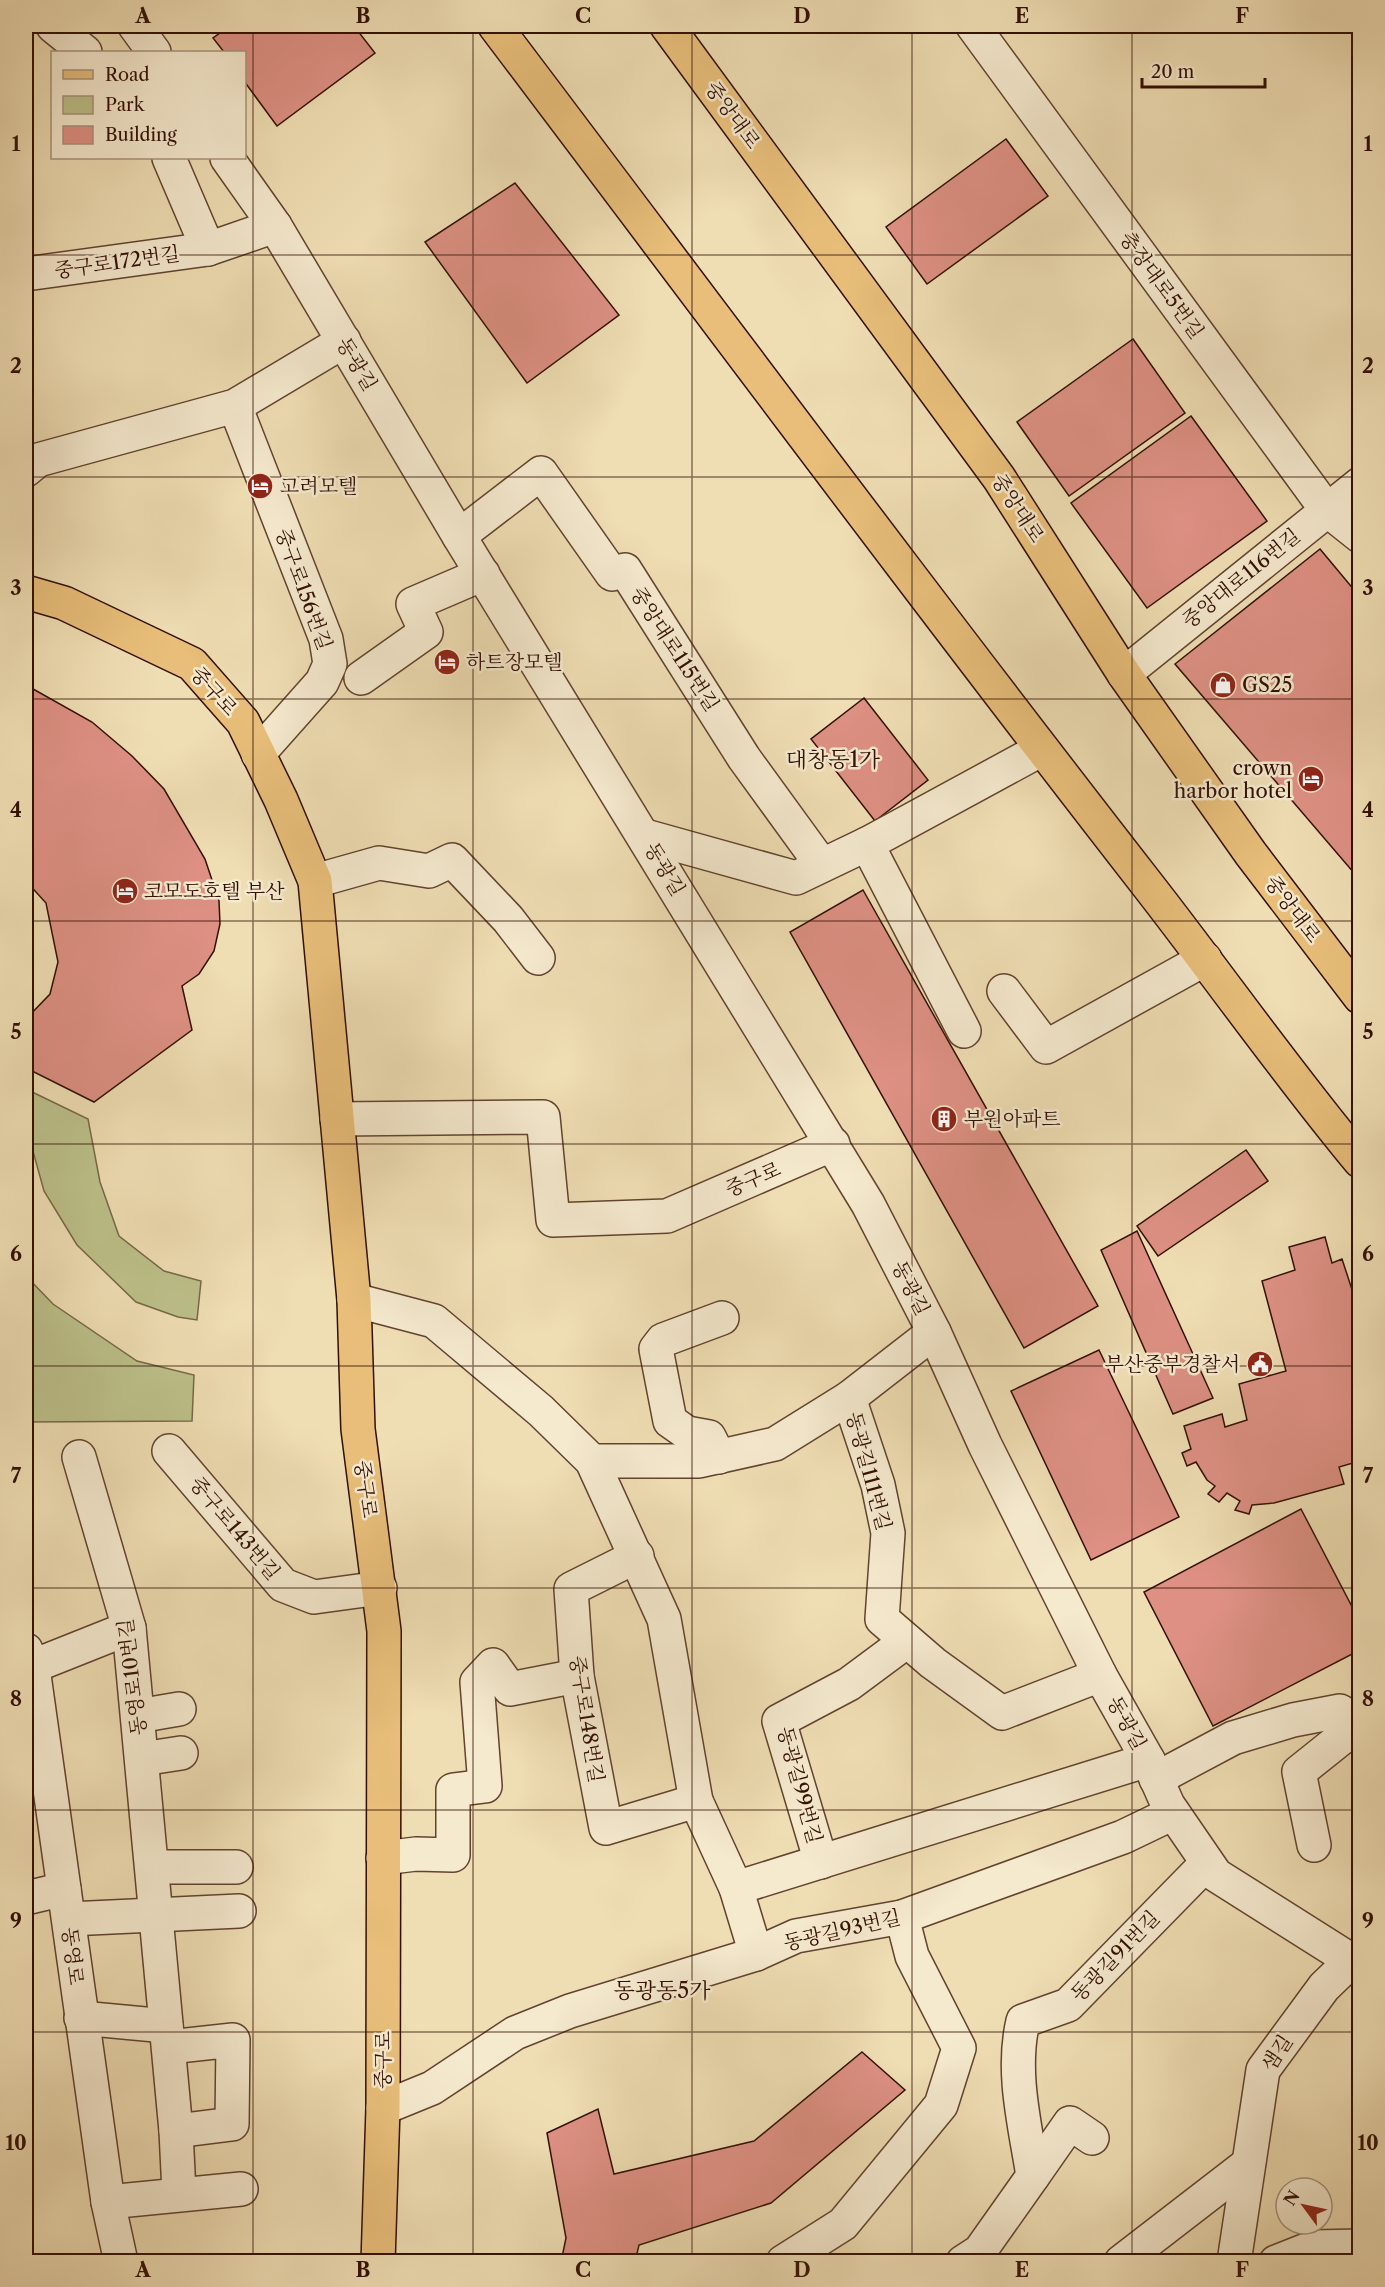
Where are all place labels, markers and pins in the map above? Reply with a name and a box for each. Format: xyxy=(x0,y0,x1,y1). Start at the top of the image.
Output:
hotel icon: 고려모텔 xyxy=(245,471,275,501)
place label: 고려모텔 xyxy=(280,474,357,498)
hotel icon: 하트장모텔 xyxy=(432,647,462,677)
place label: 하트장모텔 xyxy=(466,650,563,674)
shop icon: GS25 xyxy=(1208,670,1238,700)
place label: GS25 xyxy=(1242,673,1292,697)
place label: crown harbor hotel xyxy=(1174,756,1292,803)
hotel icon: crown harbor hotel xyxy=(1296,764,1326,794)
hotel icon: 코모도호텔 부산 xyxy=(110,876,140,906)
place label: 코모도호텔 부산 xyxy=(144,879,285,903)
building icon: 부원아파트 xyxy=(929,1104,959,1134)
place label: 부원아파트 xyxy=(964,1107,1061,1131)
public building icon: 부산중부경찰서 xyxy=(1245,1349,1275,1379)
place label: 부산중부경찰서 xyxy=(1105,1352,1240,1376)

